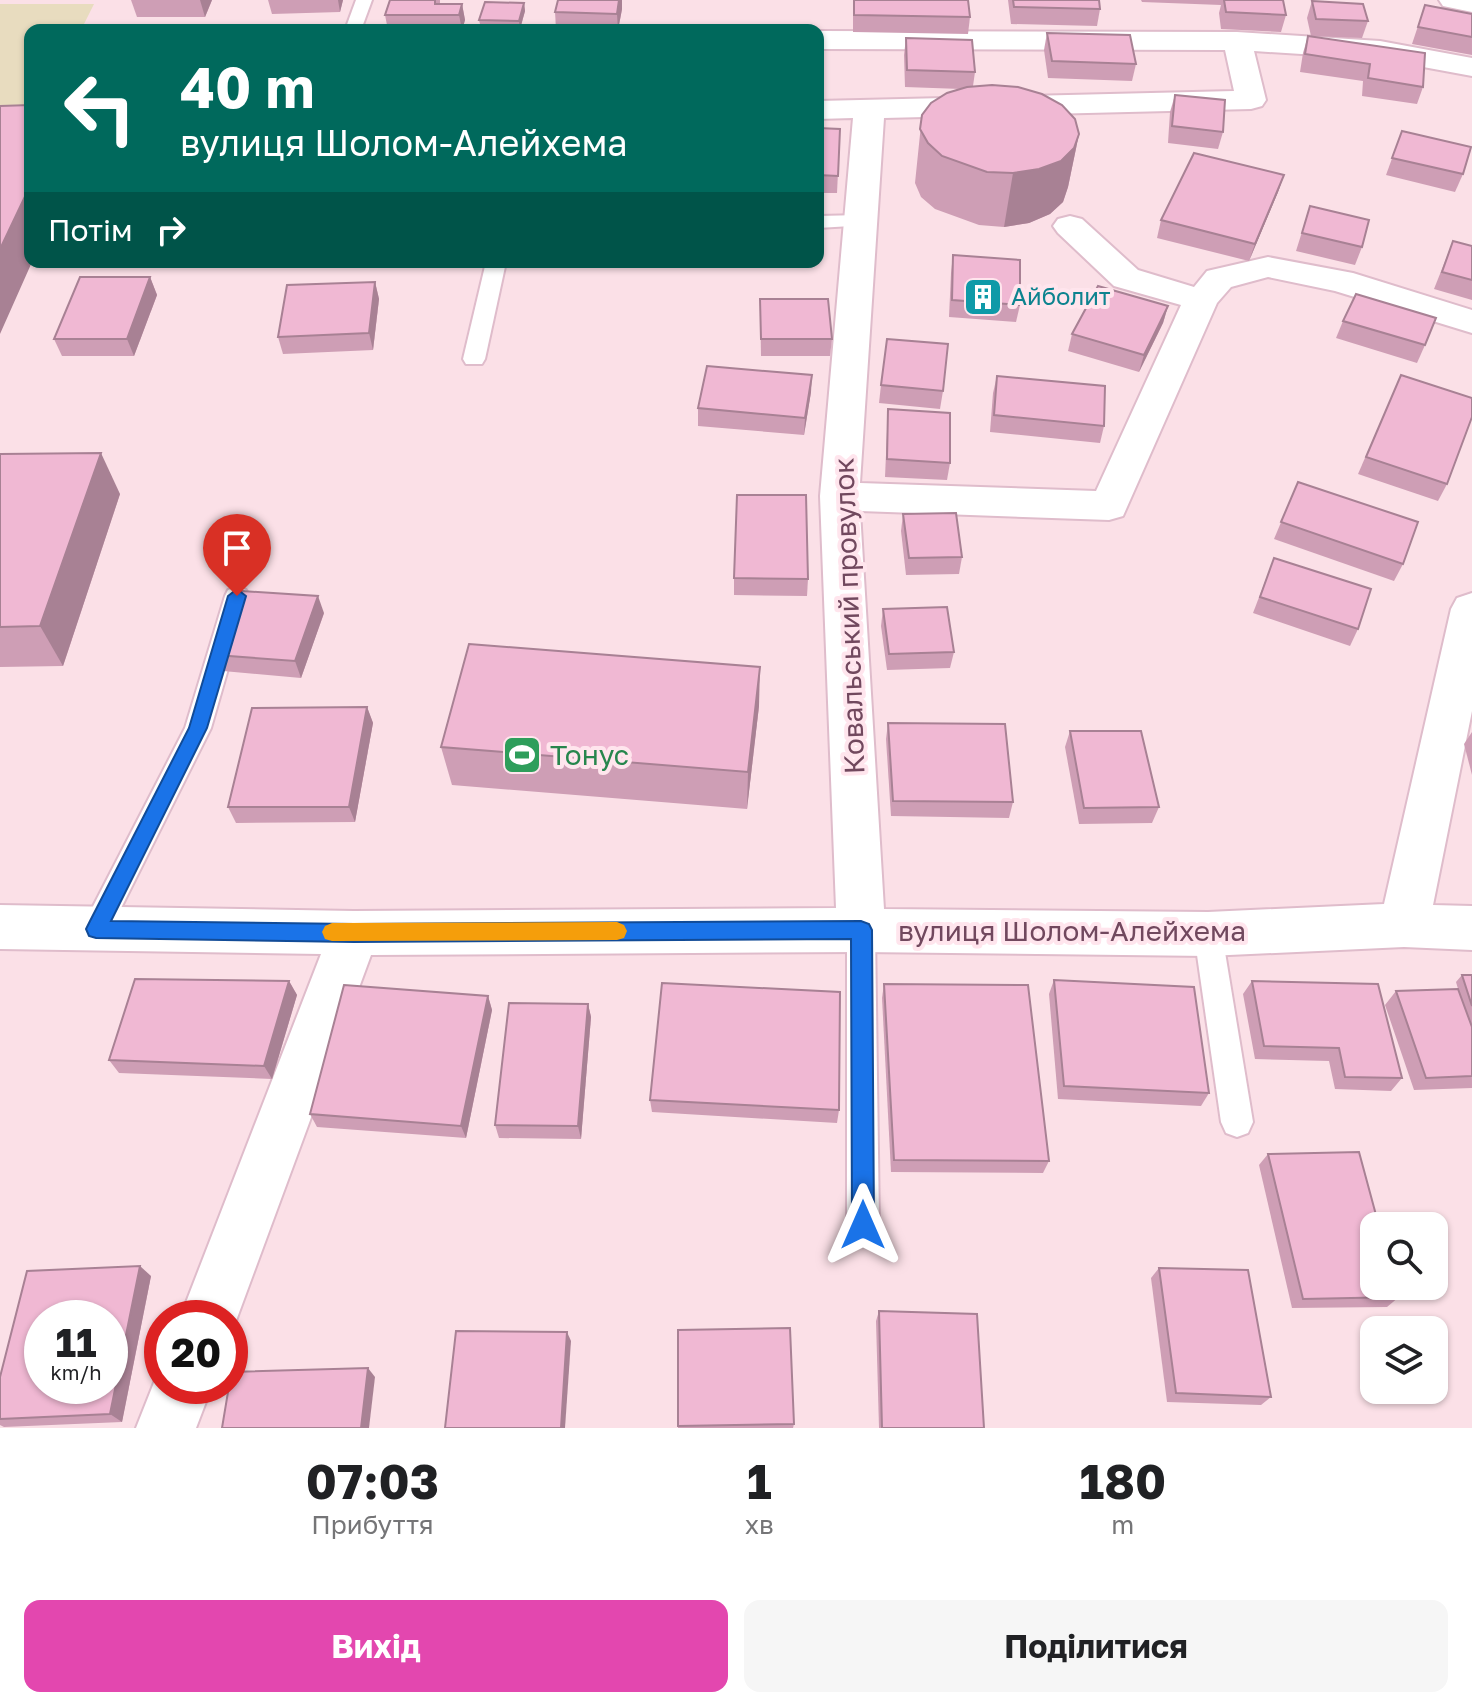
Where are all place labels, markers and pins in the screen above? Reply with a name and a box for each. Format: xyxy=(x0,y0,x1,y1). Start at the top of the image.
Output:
building icon: Айболит xyxy=(962,276,1004,318)
place label: Айболит xyxy=(1011,281,1111,310)
pin xyxy=(203,514,271,596)
sports icon: Тонус xyxy=(501,734,543,776)
place label: Тонус xyxy=(550,738,629,771)

